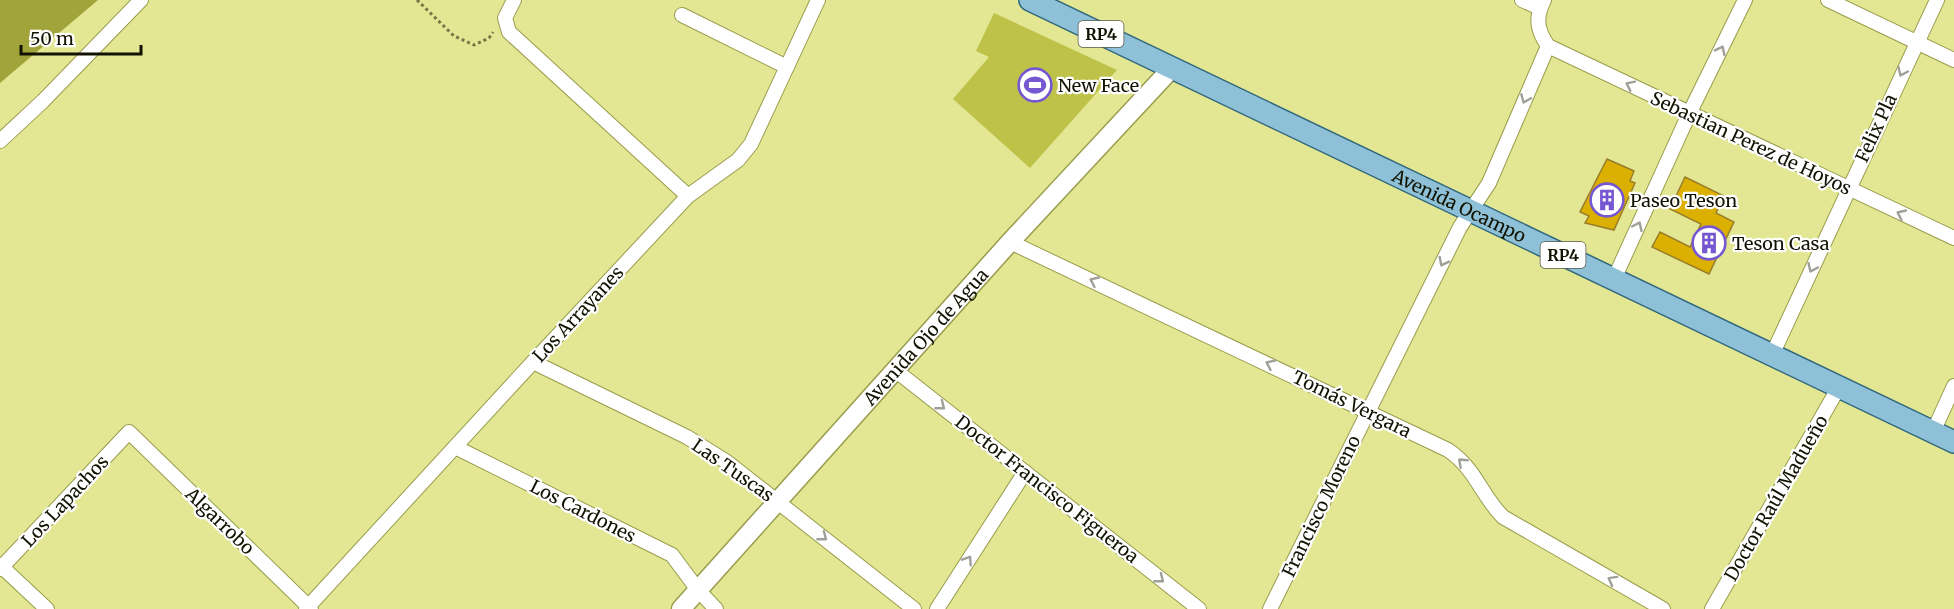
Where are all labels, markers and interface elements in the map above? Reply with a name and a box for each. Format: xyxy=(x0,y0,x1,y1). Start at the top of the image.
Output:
scale bar xyxy=(21,18,141,56)
road number: RP4 xyxy=(1078,21,1124,47)
text: 50 m xyxy=(30,27,74,50)
one-way arrow xyxy=(1713,45,1725,56)
one-way arrow xyxy=(1898,65,1910,76)
sports icon: New Face xyxy=(1017,67,1053,103)
place label: New Face xyxy=(1058,74,1139,97)
one-way arrow xyxy=(1625,81,1636,93)
street label: Sebastian Perez de Hoyos xyxy=(1647,86,1855,200)
street label: Felix Pla xyxy=(1850,90,1902,166)
one-way arrow xyxy=(1520,93,1532,104)
street label: Avenida Ocampo xyxy=(1388,163,1530,247)
building icon: Paseo Teson xyxy=(1589,182,1625,218)
place label: Paseo Teson xyxy=(1630,189,1737,212)
one-way arrow xyxy=(1896,209,1907,221)
one-way arrow xyxy=(1631,222,1643,233)
building icon: Teson Casa xyxy=(1691,225,1727,261)
place label: Teson Casa xyxy=(1732,232,1830,255)
road number: RP4 xyxy=(1540,242,1586,268)
one-way arrow xyxy=(1438,255,1450,266)
street label: Los Arrayanes xyxy=(528,261,629,367)
one-way arrow xyxy=(1807,261,1819,272)
street label: Avenida Ojo de Agua xyxy=(857,263,993,411)
one-way arrow xyxy=(1089,277,1100,289)
one-way arrow xyxy=(1266,360,1277,372)
street label: Tomás Vergara xyxy=(1289,365,1415,443)
one-way arrow xyxy=(935,399,946,410)
street label: Doctor Francisco Figueroa xyxy=(951,410,1144,568)
street label: Doctor Raúl Madueño xyxy=(1719,411,1833,585)
street label: Francisco Moreno xyxy=(1277,431,1365,581)
street label: Las Tuscas xyxy=(688,433,779,507)
street label: Los Lapachos xyxy=(17,450,113,552)
one-way arrow xyxy=(1459,458,1469,469)
street label: Los Cardones xyxy=(526,474,640,548)
street label: Algarrobo xyxy=(180,482,259,559)
one-way arrow xyxy=(816,529,827,540)
one-way arrow xyxy=(961,556,973,566)
one-way arrow xyxy=(1154,571,1165,582)
one-way arrow xyxy=(1607,576,1618,587)

